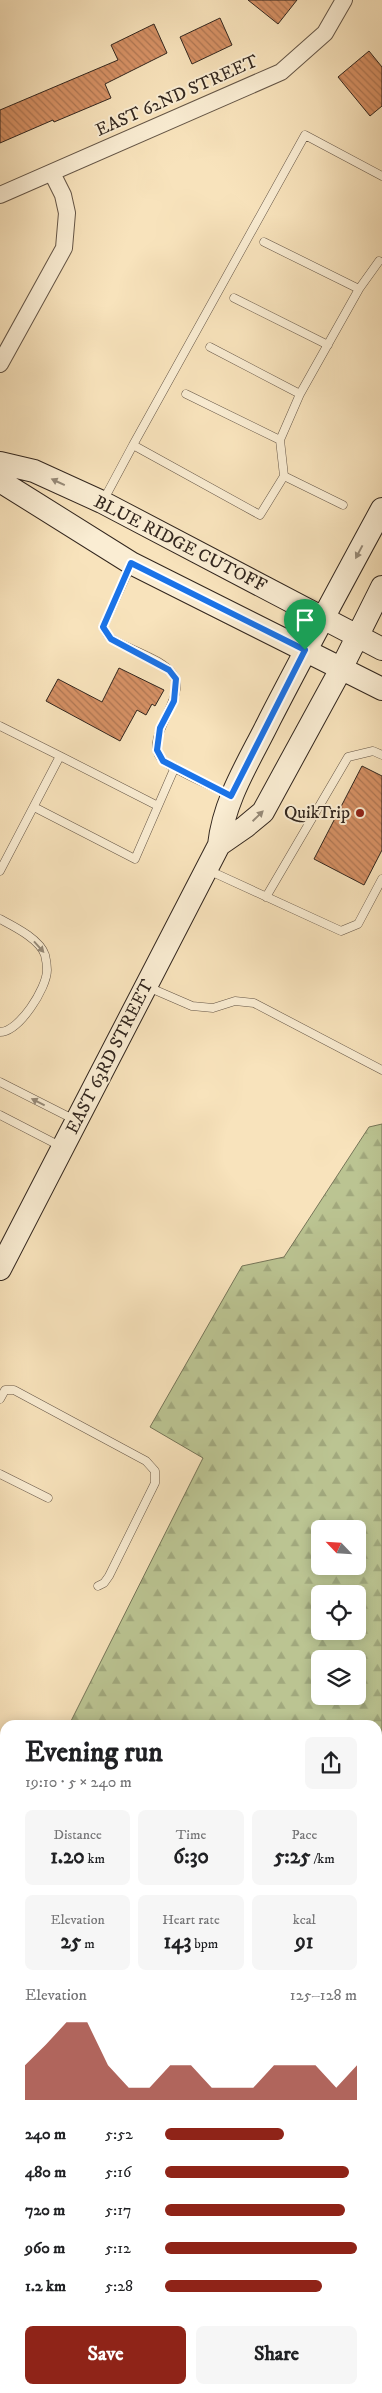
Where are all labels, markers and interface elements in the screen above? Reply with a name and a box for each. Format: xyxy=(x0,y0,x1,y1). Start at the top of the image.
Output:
street label: EAST 62ND STREET xyxy=(92,50,262,142)
one-way arrow xyxy=(51,477,65,485)
street label: BLUE RIDGE CUTOFF xyxy=(90,491,270,597)
one-way arrow xyxy=(355,544,363,559)
pin xyxy=(284,599,326,650)
icon: arrive xyxy=(291,606,319,634)
place label: QuikTrip xyxy=(284,802,350,824)
marker: QuikTrip xyxy=(354,807,366,819)
one-way arrow xyxy=(252,810,264,822)
one-way arrow xyxy=(33,941,45,953)
street label: EAST 63RD STREET xyxy=(61,976,159,1138)
one-way arrow xyxy=(31,1098,45,1106)
north arrow xyxy=(311,1520,366,1575)
map controls xyxy=(311,1520,366,1705)
button: locate xyxy=(311,1585,366,1640)
button: layers xyxy=(311,1650,366,1705)
text: Evening run xyxy=(25,1735,163,1770)
button: share xyxy=(305,1737,357,1789)
text: 19:10 · 5 × 240 m xyxy=(25,1772,132,1792)
text: Distance xyxy=(54,1826,102,1844)
text: Time xyxy=(176,1826,206,1844)
text: Pace xyxy=(291,1826,317,1844)
text: 1.20 xyxy=(50,1844,85,1870)
text: 6:30 xyxy=(173,1844,209,1870)
text: 5:25 xyxy=(274,1844,310,1870)
text: km xyxy=(85,1850,105,1868)
text: /km xyxy=(310,1850,335,1868)
text: Elevation xyxy=(51,1911,105,1929)
text: Heart rate xyxy=(162,1911,220,1929)
text: kcal xyxy=(293,1911,316,1929)
text: 25 xyxy=(61,1929,81,1955)
text: 143 xyxy=(164,1929,191,1955)
text: 91 xyxy=(295,1929,313,1955)
text: m xyxy=(81,1935,95,1953)
text: bpm xyxy=(191,1935,218,1953)
text: Elevation xyxy=(25,1985,87,2005)
text: 125–128 m xyxy=(290,1985,357,2005)
text: 240 m xyxy=(25,2124,66,2144)
text: 5:52 xyxy=(105,2124,133,2144)
text: 480 m xyxy=(25,2162,66,2182)
text: 5:16 xyxy=(105,2162,131,2182)
text: 720 m xyxy=(25,2200,65,2220)
text: 5:17 xyxy=(105,2200,131,2220)
text: 960 m xyxy=(25,2238,65,2258)
text: 5:12 xyxy=(105,2238,131,2258)
text: 1.2 km xyxy=(25,2276,66,2296)
text: 5:28 xyxy=(105,2276,133,2296)
button: Save xyxy=(25,2326,186,2384)
button: Share xyxy=(196,2326,357,2384)

